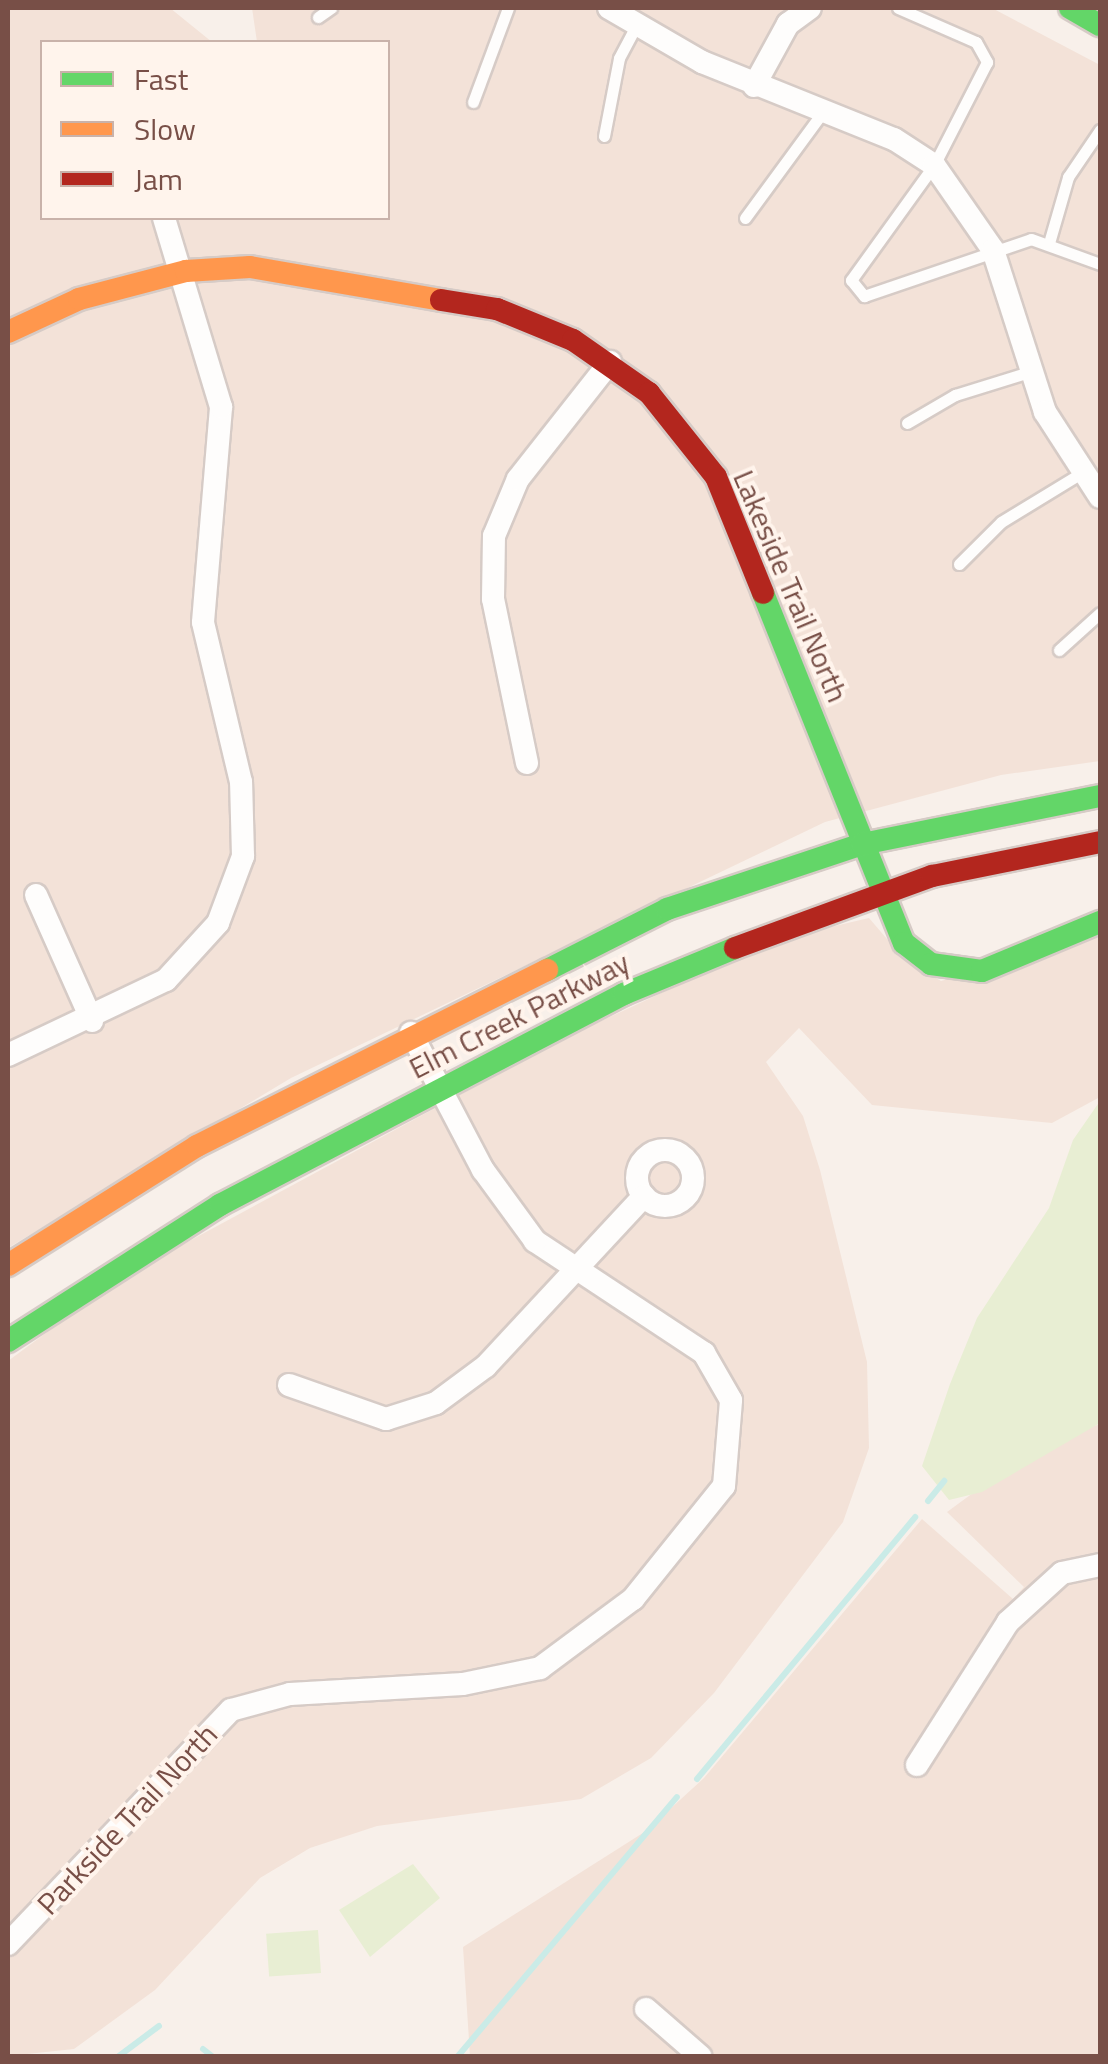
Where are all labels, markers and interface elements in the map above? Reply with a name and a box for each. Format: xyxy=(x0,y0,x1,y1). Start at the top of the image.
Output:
legend xyxy=(40,40,390,220)
text: Fast xyxy=(134,56,188,102)
text: Slow xyxy=(134,106,196,152)
text: Jam xyxy=(134,156,183,202)
street label: Lakeside Trail North xyxy=(726,465,856,707)
street label: Elm Creek Parkway xyxy=(403,944,635,1086)
street label: Parkside Trail North xyxy=(30,1716,224,1922)

